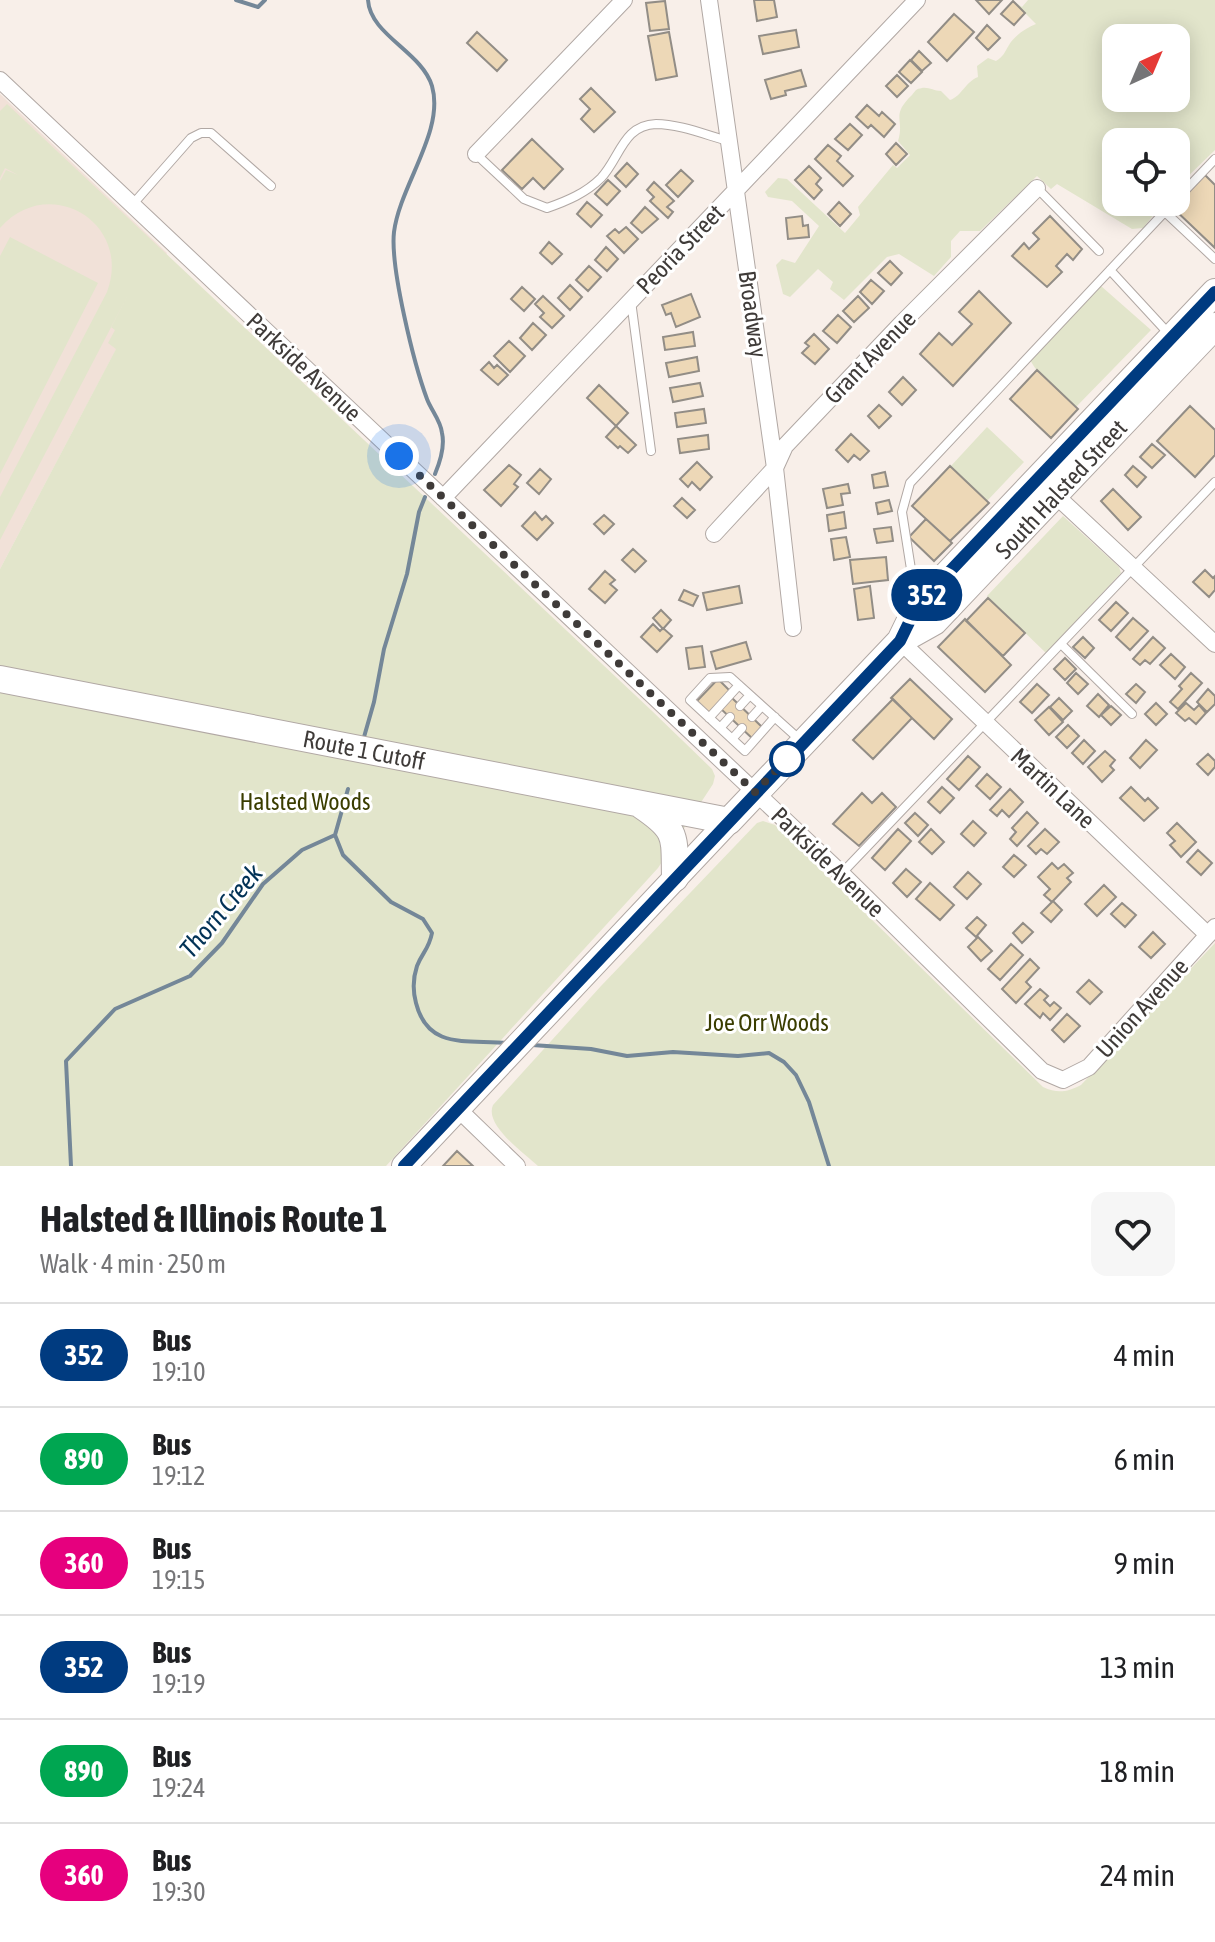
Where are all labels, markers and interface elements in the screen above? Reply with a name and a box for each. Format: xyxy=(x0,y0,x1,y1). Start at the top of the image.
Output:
north arrow xyxy=(1102,24,1190,112)
map controls xyxy=(1102,24,1190,216)
button: locate xyxy=(1102,128,1190,216)
street label: Peoria Street xyxy=(631,199,729,299)
street label: Broadway xyxy=(734,269,772,359)
street label: Grant Avenue xyxy=(819,305,921,409)
street label: Parkside Avenue xyxy=(241,307,367,427)
street label: South Halsted Street xyxy=(990,414,1132,564)
your location xyxy=(379,436,419,476)
line badge: 352 xyxy=(881,569,973,621)
text: 352 xyxy=(907,579,947,611)
street label: Route 1 Cutoff xyxy=(301,725,427,775)
unlabelled marker xyxy=(770,742,804,776)
street label: Martin Lane xyxy=(1006,743,1100,833)
park label: Halsted Woods xyxy=(239,788,371,815)
street label: Parkside Avenue xyxy=(766,802,890,922)
water label: Thorn Creek xyxy=(173,858,269,964)
street label: Union Avenue xyxy=(1090,953,1194,1063)
park label: Joe Orr Woods xyxy=(705,1009,829,1036)
button: heart xyxy=(1091,1192,1175,1276)
text: Halsted & Illinois Route 1 xyxy=(40,1197,387,1240)
text: Walk · 4 min · 250 m xyxy=(40,1249,226,1279)
text: Bus xyxy=(152,1323,191,1357)
text: 4 min xyxy=(1114,1338,1175,1372)
text: 352 xyxy=(64,1339,104,1371)
text: 19:10 xyxy=(152,1357,206,1387)
text: Bus xyxy=(152,1427,191,1461)
text: 6 min xyxy=(1114,1442,1175,1476)
text: 890 xyxy=(64,1443,104,1475)
text: 19:12 xyxy=(152,1461,206,1491)
text: Bus xyxy=(152,1531,191,1565)
text: 9 min xyxy=(1114,1546,1175,1580)
text: 360 xyxy=(64,1547,104,1579)
text: 19:15 xyxy=(152,1565,206,1595)
text: Bus xyxy=(152,1635,191,1669)
text: 13 min xyxy=(1100,1650,1175,1684)
text: 352 xyxy=(64,1651,104,1683)
text: 19:19 xyxy=(152,1669,206,1699)
text: Bus xyxy=(152,1739,191,1773)
text: 18 min xyxy=(1100,1754,1175,1788)
text: 890 xyxy=(64,1755,104,1787)
text: 19:24 xyxy=(152,1773,206,1803)
text: Bus xyxy=(152,1843,191,1877)
text: 24 min xyxy=(1100,1858,1175,1892)
text: 360 xyxy=(64,1859,104,1891)
text: 19:30 xyxy=(152,1877,206,1907)

